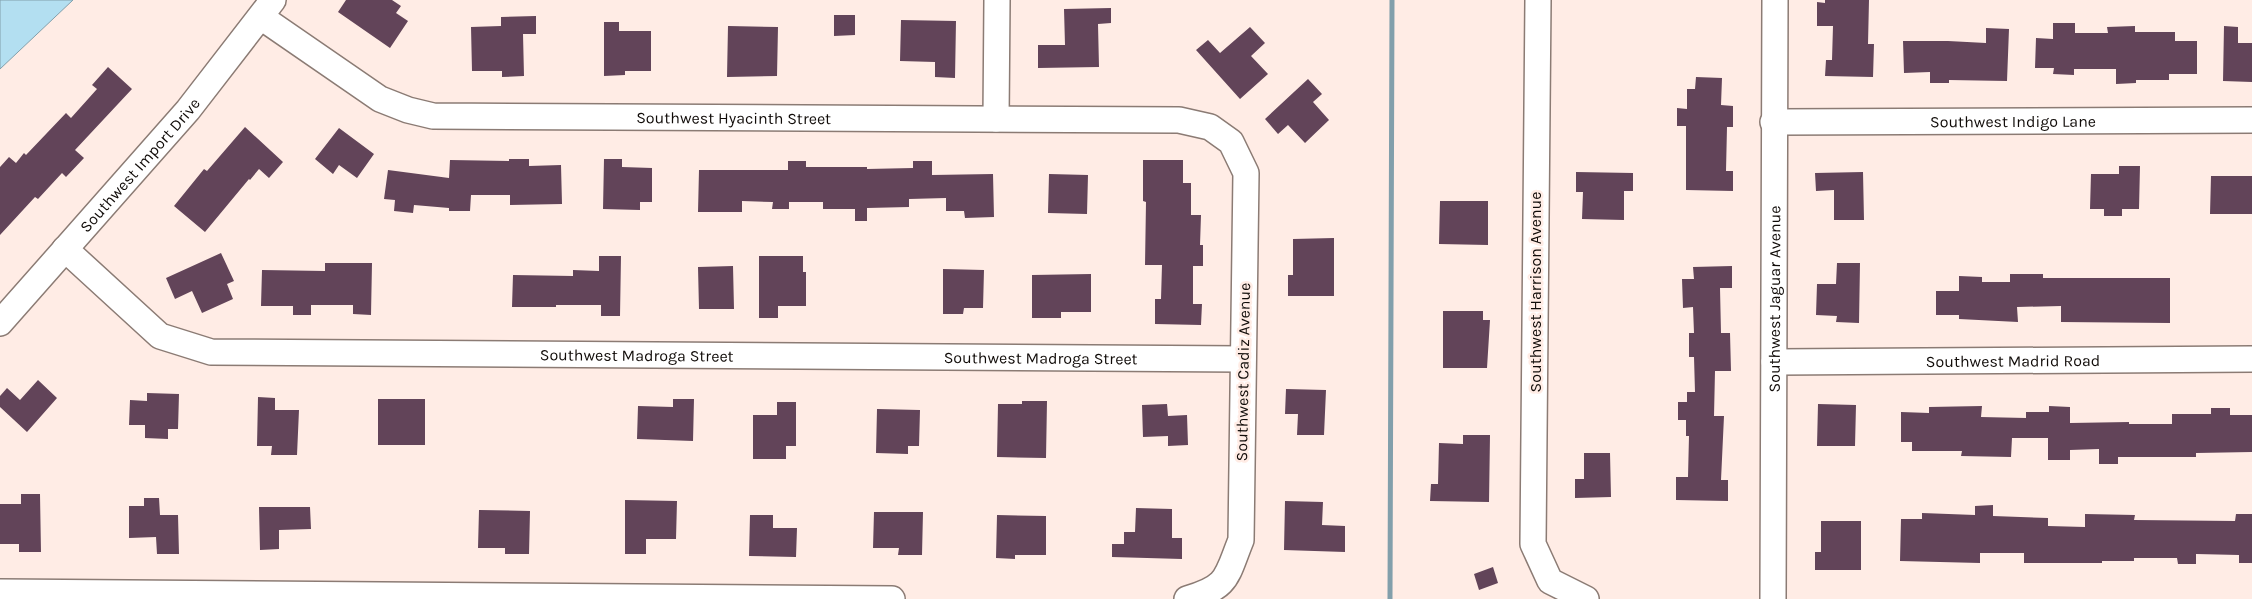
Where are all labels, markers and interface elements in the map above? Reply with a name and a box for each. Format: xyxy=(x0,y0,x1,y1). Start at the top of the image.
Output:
street label: Southwest Import Drive xyxy=(75,94,204,236)
street label: Southwest Hyacinth Street xyxy=(636,108,831,128)
street label: Southwest Indigo Lane xyxy=(1930,111,2096,131)
street label: Southwest Harrison Avenue xyxy=(1526,192,1545,392)
street label: Southwest Jaguar Avenue xyxy=(1764,205,1784,393)
street label: Southwest Cadiz Avenue xyxy=(1232,282,1254,462)
street label: Southwest Madroga Street xyxy=(540,345,734,365)
street label: Southwest Madroga Street xyxy=(944,347,1138,368)
street label: Southwest Madrid Road xyxy=(1926,350,2100,371)

